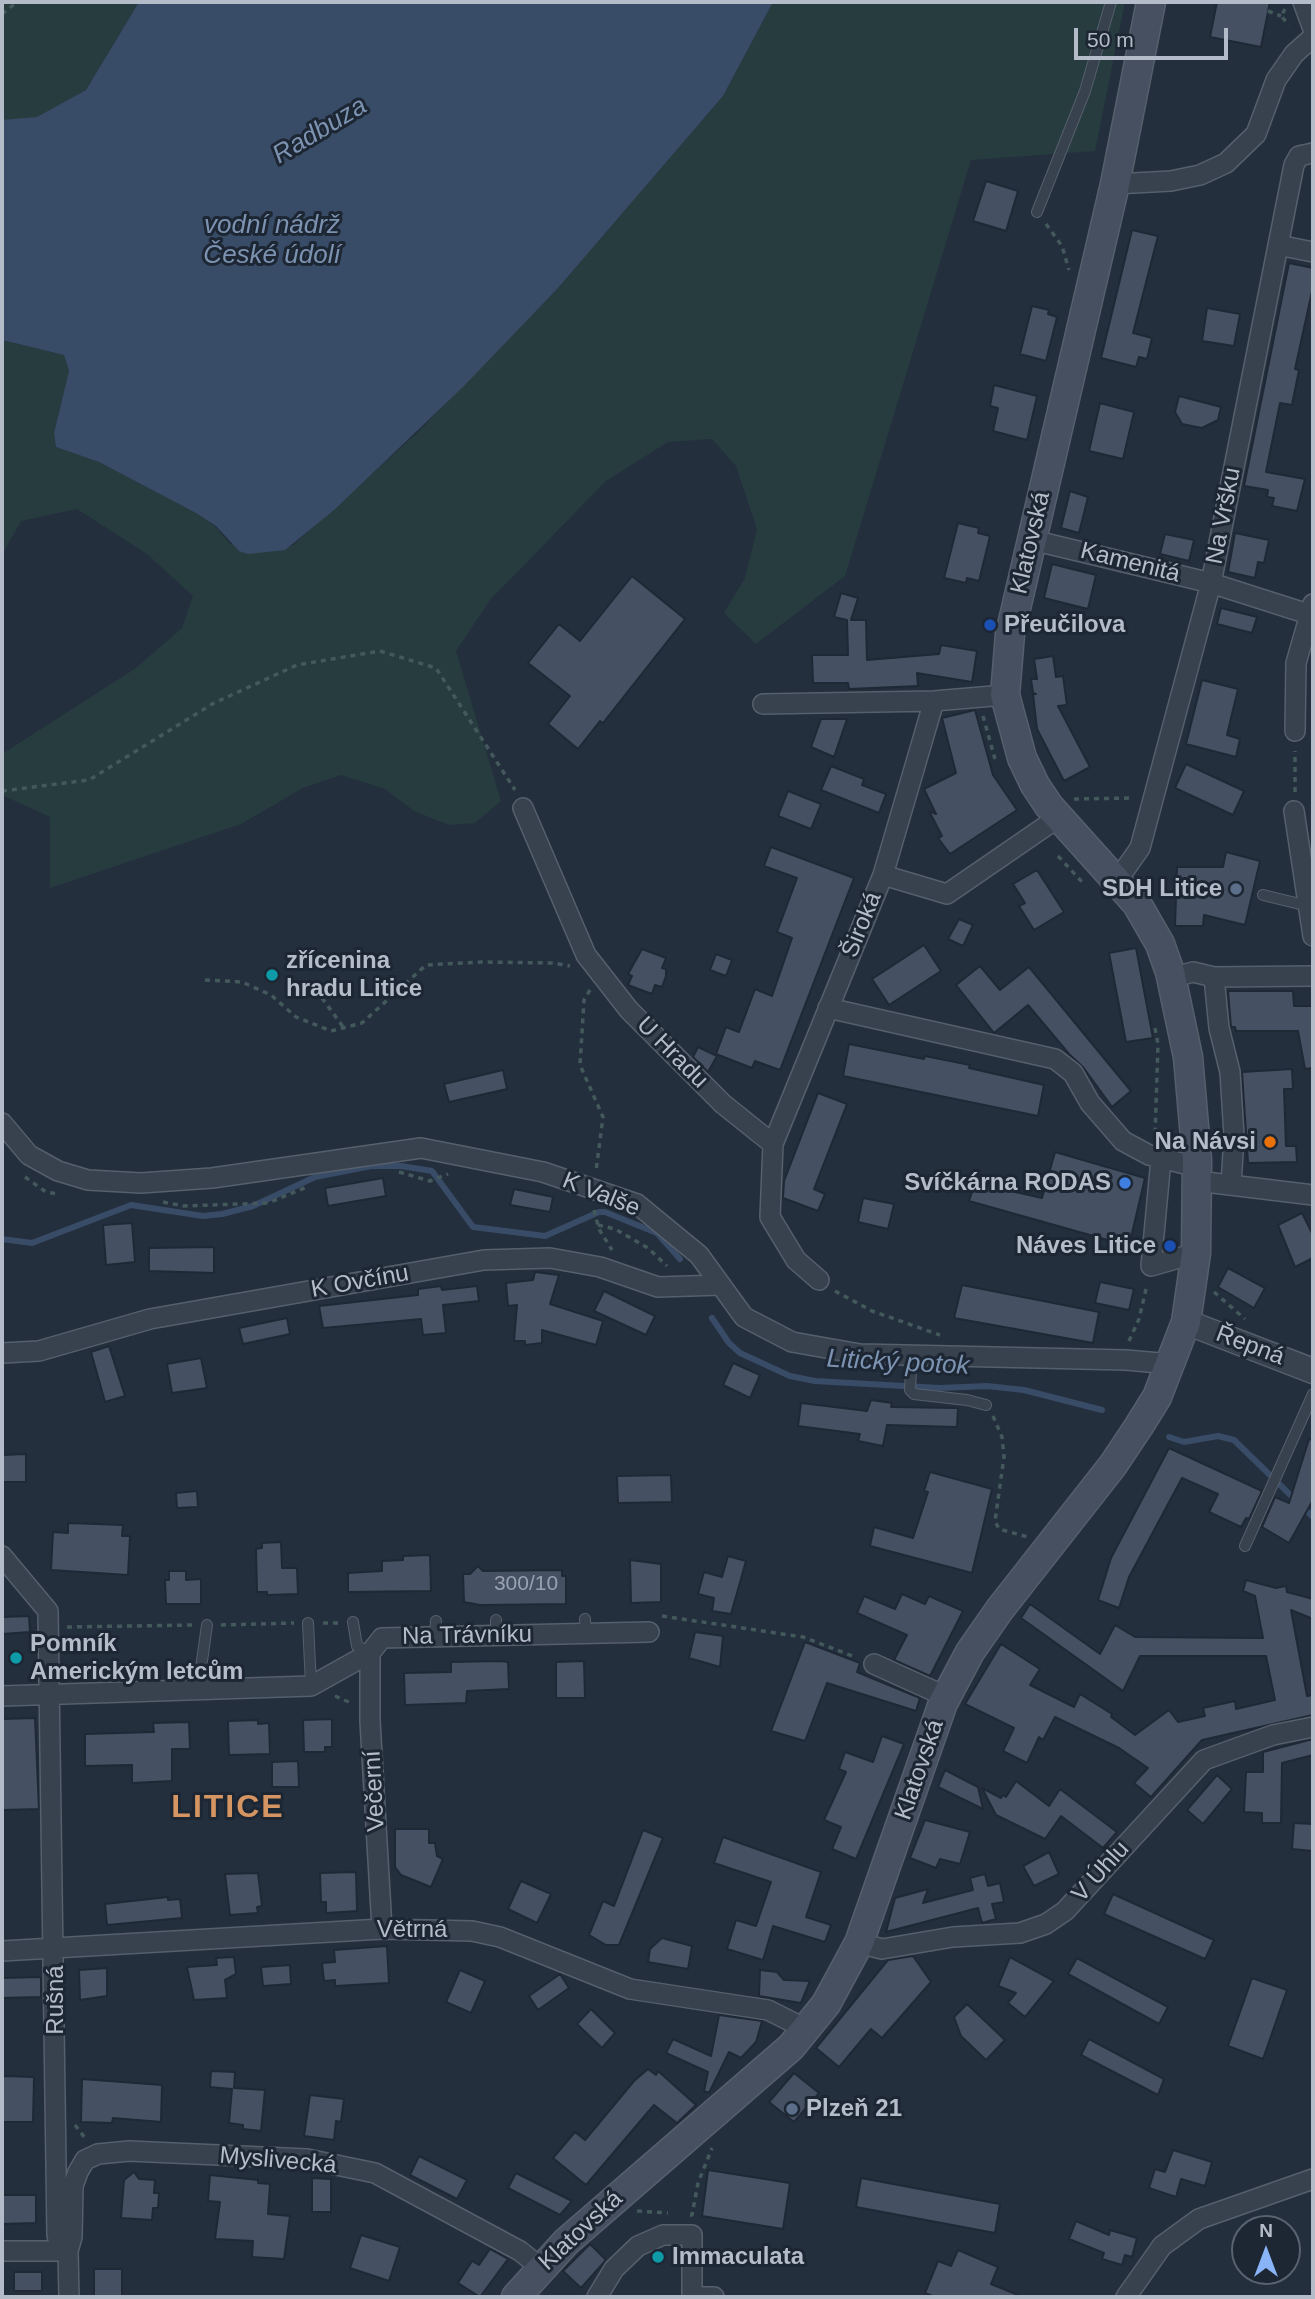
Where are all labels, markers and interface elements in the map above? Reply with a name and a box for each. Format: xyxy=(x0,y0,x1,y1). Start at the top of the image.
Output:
scale bar xyxy=(1077,14,1231,58)
text: 50 m xyxy=(1087,28,1134,51)
water label: Radbuza xyxy=(267,91,373,171)
water label: vodní nádrž České údolí xyxy=(203,210,341,272)
street label: Na Vršku xyxy=(1201,465,1247,567)
street label: Klatovská xyxy=(1005,489,1057,597)
street label: Kamenitá xyxy=(1077,537,1183,589)
place label: Přeučilova xyxy=(1004,611,1125,639)
marker: Přeučilova xyxy=(982,617,998,633)
place label: SDH Litice xyxy=(1102,875,1222,903)
marker: SDH Litice xyxy=(1228,881,1244,897)
street label: Široká xyxy=(836,888,888,962)
place label: zřícenina hradu Litice xyxy=(286,947,422,1003)
marker: zřícenina hradu Litice xyxy=(264,967,280,983)
street label: U Hradu xyxy=(630,1011,714,1095)
place label: Na Návsi xyxy=(1155,1128,1256,1156)
marker: Na Návsi xyxy=(1262,1134,1278,1150)
street label: K Valše xyxy=(558,1166,644,1224)
place label: Svíčkárna RODAS xyxy=(904,1169,1111,1197)
marker: Svíčkárna RODAS xyxy=(1117,1175,1133,1191)
place label: Náves Litice xyxy=(1016,1232,1156,1260)
marker: Náves Litice xyxy=(1162,1238,1178,1254)
street label: K Ovčínu xyxy=(309,1259,411,1305)
street label: Řepná xyxy=(1212,1320,1288,1372)
water label: Litický potok xyxy=(826,1344,970,1382)
house number: 300/10 xyxy=(494,1571,558,1597)
street label: Na Trávníku xyxy=(402,1620,532,1652)
place label: Pomník Americkým letcům xyxy=(30,1630,243,1686)
marker: Pomník Americkým letcům xyxy=(8,1650,24,1666)
street label: Klatovská xyxy=(889,1716,951,1824)
street label: Večerní xyxy=(358,1750,392,1832)
district label: LITICE xyxy=(172,1789,284,1827)
street label: V Úhlu xyxy=(1066,1836,1136,1908)
street label: Větrná xyxy=(377,1916,447,1944)
street label: Rušná xyxy=(42,1965,70,2035)
place label: Plzeň 21 xyxy=(806,2095,902,2123)
marker: Plzeň 21 xyxy=(784,2101,800,2117)
street label: Myslivecká xyxy=(218,2142,338,2180)
street label: Klatovská xyxy=(533,2185,629,2277)
north arrow xyxy=(1231,2215,1301,2285)
text: N xyxy=(1259,2220,1273,2241)
place label: Immaculata xyxy=(672,2243,804,2271)
marker: Immaculata xyxy=(650,2249,666,2265)

